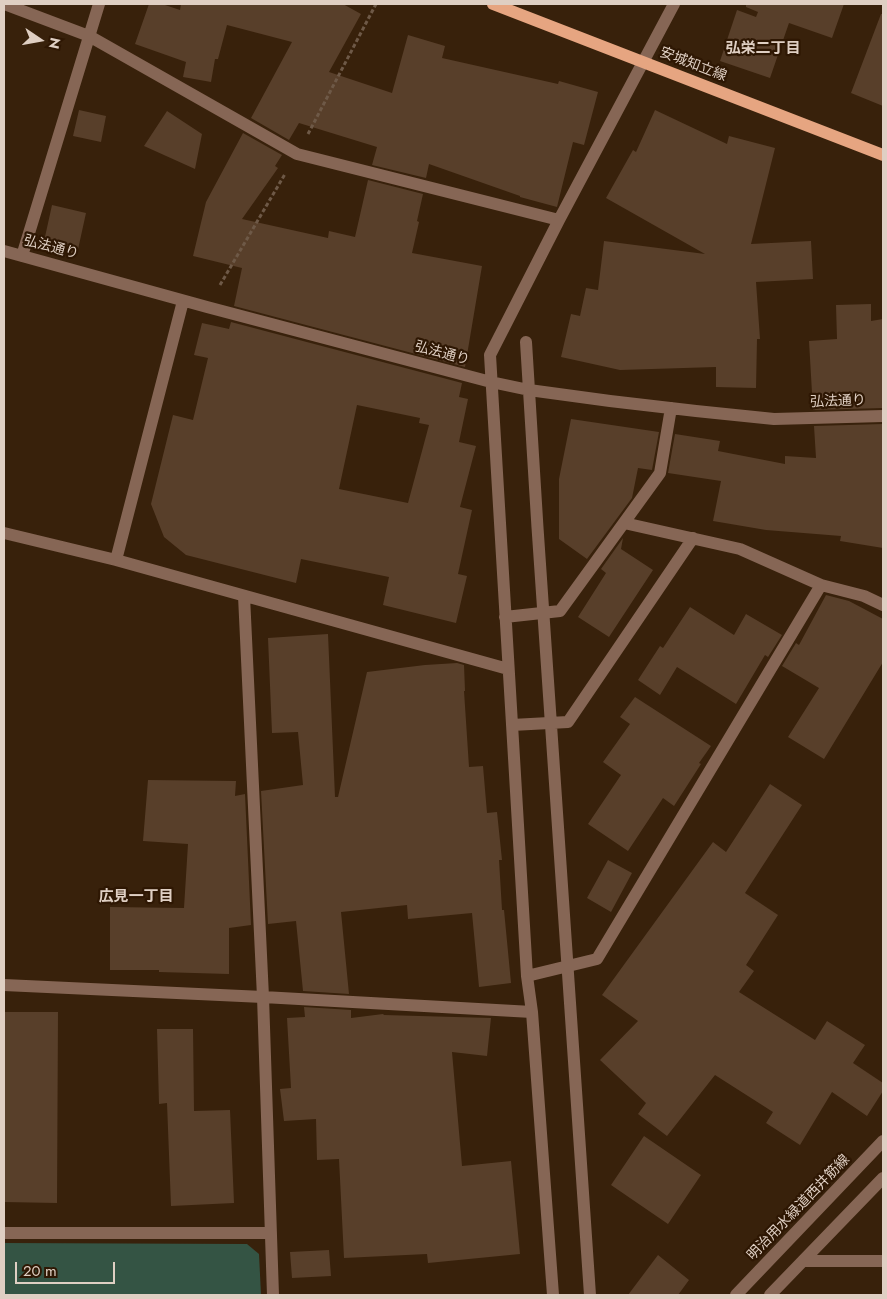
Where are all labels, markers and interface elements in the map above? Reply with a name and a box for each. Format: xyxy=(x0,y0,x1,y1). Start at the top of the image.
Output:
north arrow xyxy=(15,15,65,65)
text: N xyxy=(44,36,66,51)
district label: 弘栄二丁目 xyxy=(726,40,800,58)
street label: 安城知立線 xyxy=(657,45,729,85)
street label: 弘法通り xyxy=(22,233,80,263)
street label: 弘法通り xyxy=(413,339,471,369)
street label: 弘法通り xyxy=(810,393,866,411)
district label: 広見一丁目 xyxy=(99,888,173,906)
street label: 明治用水緑道西井筋線 xyxy=(744,1152,854,1264)
scale bar xyxy=(18,1252,118,1284)
text: 20 m xyxy=(23,1260,57,1282)

